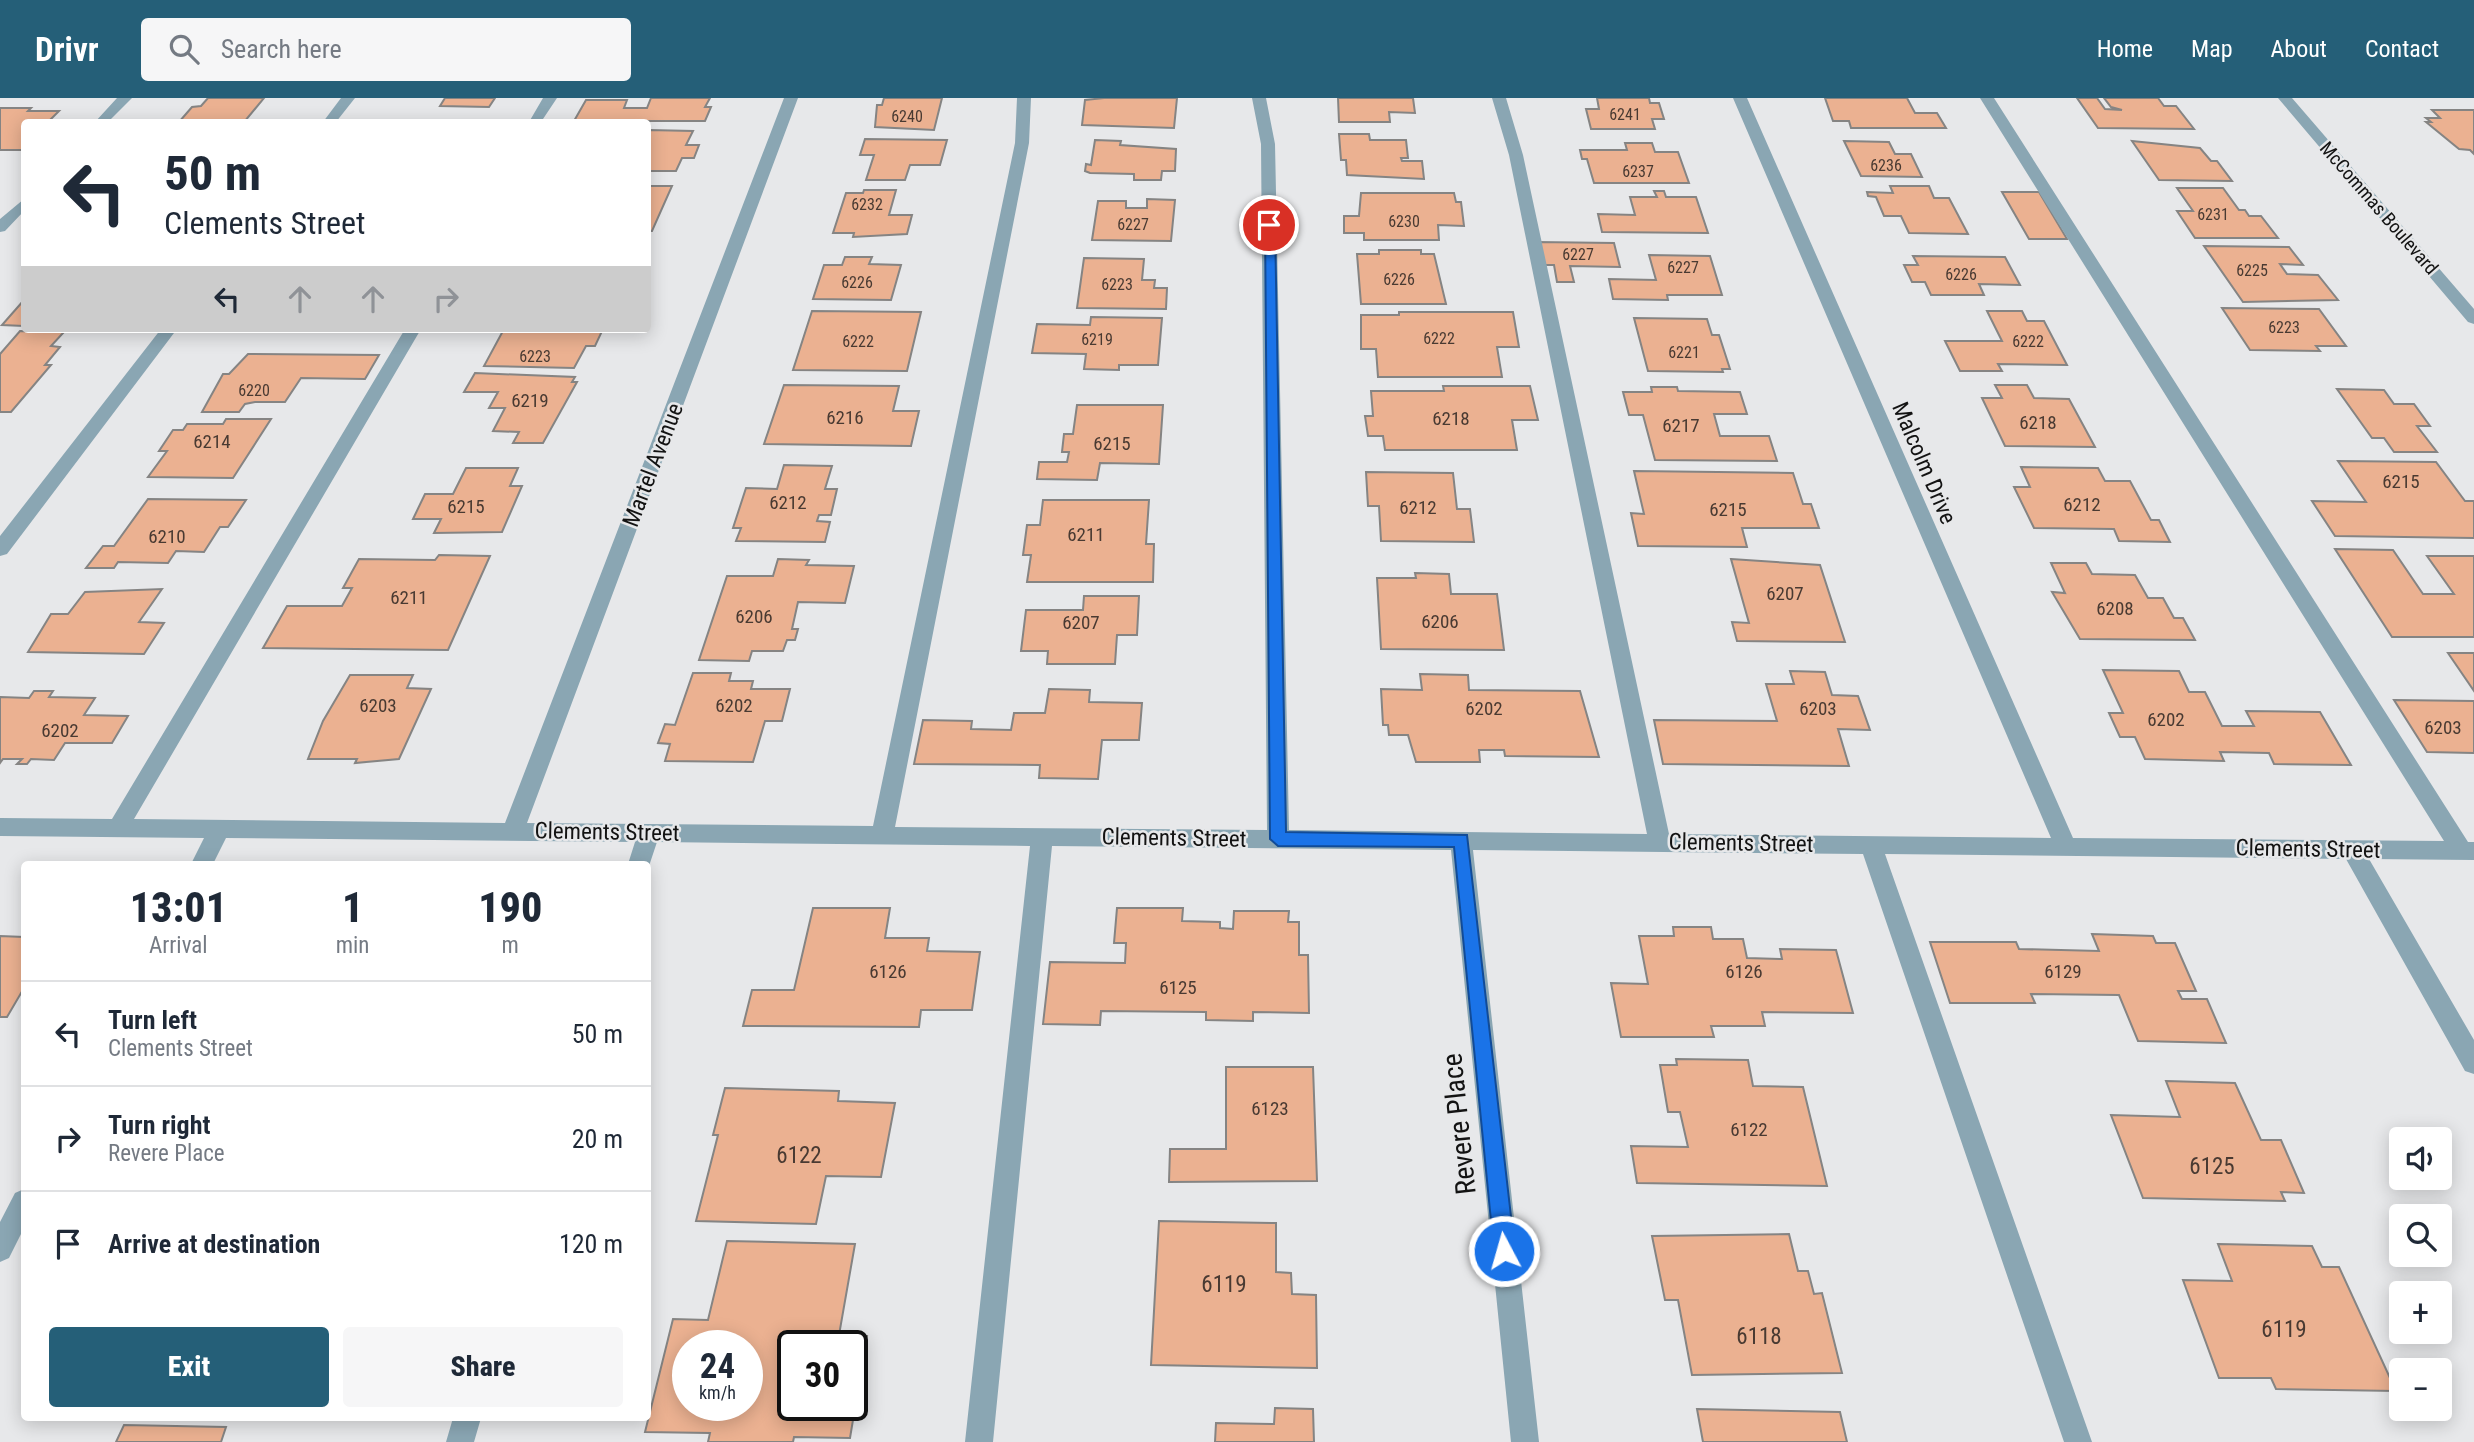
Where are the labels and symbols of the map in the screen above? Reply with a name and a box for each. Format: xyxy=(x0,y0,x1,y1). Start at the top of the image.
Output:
house number: 6241 xyxy=(1609,105,1641,124)
house number: 6240 xyxy=(891,107,923,126)
street label: McCommas Boulevard xyxy=(2315,137,2443,279)
house number: 6236 xyxy=(1870,156,1902,175)
house number: 6237 xyxy=(1622,162,1654,181)
house number: 6232 xyxy=(851,195,883,214)
pin xyxy=(1239,195,1299,255)
house number: 6231 xyxy=(2197,205,2229,224)
house number: 6230 xyxy=(1388,212,1420,231)
house number: 6227 xyxy=(1117,215,1149,234)
house number: 6227 xyxy=(1562,245,1594,264)
house number: 6227 xyxy=(1667,258,1699,277)
house number: 6225 xyxy=(2236,261,2268,280)
house number: 6226 xyxy=(1945,265,1977,284)
house number: 6226 xyxy=(1383,270,1415,289)
house number: 6226 xyxy=(841,273,873,292)
house number: 6223 xyxy=(1101,275,1133,294)
house number: 6223 xyxy=(2268,318,2300,337)
house number: 6222 xyxy=(1423,329,1455,348)
house number: 6219 xyxy=(1081,330,1113,349)
house number: 6222 xyxy=(842,332,874,351)
house number: 6222 xyxy=(2012,332,2044,351)
house number: 6221 xyxy=(1668,343,1700,362)
house number: 6223 xyxy=(519,347,551,366)
house number: 6220 xyxy=(238,381,270,400)
house number: 6219 xyxy=(511,389,549,412)
street label: Malcolm Drive xyxy=(1886,398,1962,528)
street label: Martel Avenue xyxy=(617,399,689,531)
house number: 6216 xyxy=(826,406,864,429)
house number: 6218 xyxy=(1432,407,1470,430)
house number: 6218 xyxy=(2019,411,2057,434)
house number: 6217 xyxy=(1662,414,1700,437)
house number: 6214 xyxy=(193,430,231,453)
house number: 6215 xyxy=(1093,432,1131,455)
house number: 6215 xyxy=(2382,470,2420,493)
house number: 6212 xyxy=(769,491,807,514)
house number: 6212 xyxy=(2063,493,2101,516)
house number: 6215 xyxy=(447,495,485,518)
house number: 6212 xyxy=(1399,496,1437,519)
house number: 6215 xyxy=(1709,498,1747,521)
house number: 6211 xyxy=(1067,523,1105,546)
house number: 6210 xyxy=(148,525,186,548)
house number: 6207 xyxy=(1766,582,1804,605)
house number: 6211 xyxy=(390,586,428,609)
house number: 6208 xyxy=(2096,597,2134,620)
house number: 6206 xyxy=(735,605,773,628)
house number: 6206 xyxy=(1421,610,1459,633)
house number: 6207 xyxy=(1062,611,1100,634)
house number: 6203 xyxy=(359,694,397,717)
house number: 6202 xyxy=(715,694,753,717)
house number: 6202 xyxy=(1465,697,1503,720)
house number: 6203 xyxy=(1799,697,1837,720)
house number: 6202 xyxy=(2147,708,2185,731)
house number: 6203 xyxy=(2424,716,2462,739)
house number: 6202 xyxy=(41,719,79,742)
street label: Clements Street xyxy=(534,817,680,847)
street label: Clements Street xyxy=(1101,823,1247,853)
street label: Clements Street xyxy=(1668,828,1814,858)
street label: Clements Street xyxy=(2235,834,2381,864)
house number: 6126 xyxy=(869,960,907,983)
house number: 6126 xyxy=(1725,960,1763,983)
house number: 6129 xyxy=(2044,960,2082,983)
house number: 6125 xyxy=(1159,976,1197,999)
street label: Revere Place xyxy=(1435,1052,1483,1196)
house number: 6123 xyxy=(1251,1097,1289,1120)
house number: 6122 xyxy=(1730,1118,1768,1141)
house number: 6122 xyxy=(776,1142,822,1169)
house number: 6125 xyxy=(2189,1153,2235,1180)
position arrow xyxy=(1467,1214,1541,1288)
house number: 6119 xyxy=(1201,1271,1247,1298)
house number: 6119 xyxy=(2261,1316,2307,1343)
house number: 6118 xyxy=(1736,1323,1782,1350)
speed limit sign: 30 xyxy=(777,1330,868,1421)

